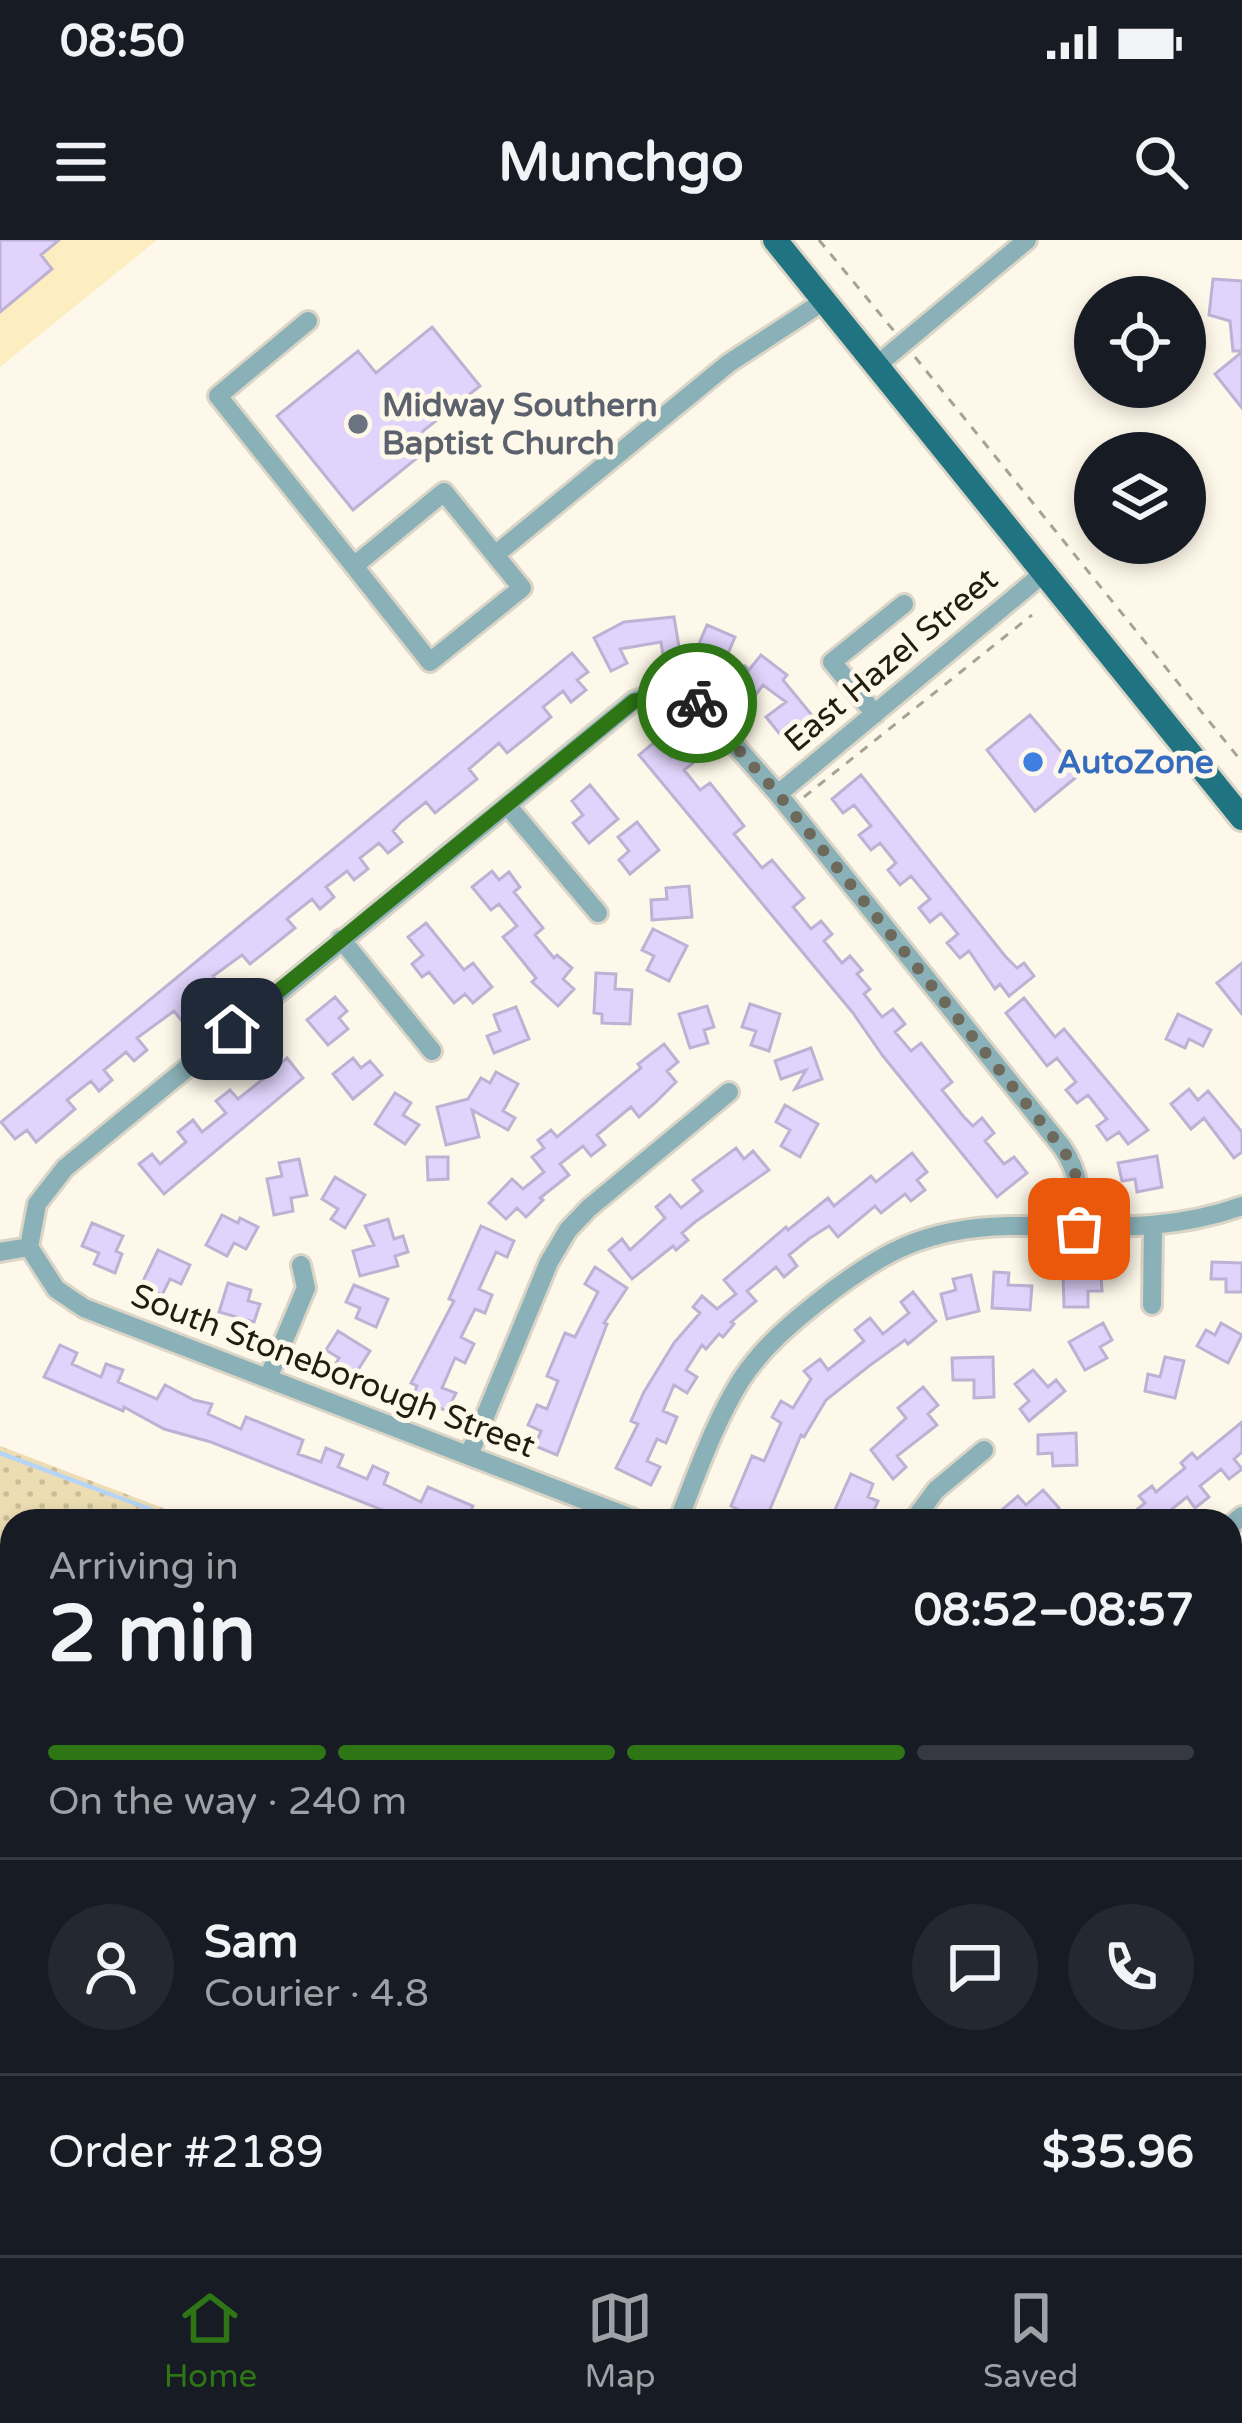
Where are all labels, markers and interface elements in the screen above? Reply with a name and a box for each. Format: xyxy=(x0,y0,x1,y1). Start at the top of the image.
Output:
text: 08:50 xyxy=(60,15,185,69)
icon: menu xyxy=(48,129,114,195)
icon: search xyxy=(1128,129,1194,195)
text: Munchgo xyxy=(498,130,744,195)
map controls xyxy=(1074,276,1206,564)
button: locate xyxy=(1074,276,1206,408)
place label: Midway Southern Baptist Church xyxy=(382,386,658,463)
marker: Midway Southern Baptist Church xyxy=(345,411,371,437)
button: layers xyxy=(1074,432,1206,564)
street label: East Hazel Street xyxy=(777,560,1005,760)
courier xyxy=(637,643,757,763)
icon: bike xyxy=(664,670,730,736)
place label: AutoZone xyxy=(1057,743,1214,782)
marker: AutoZone xyxy=(1020,749,1046,775)
pin xyxy=(181,978,283,1080)
icon: home xyxy=(199,996,265,1062)
pin xyxy=(1028,1178,1130,1280)
icon: bag xyxy=(1046,1196,1112,1262)
street label: South Stoneborough Street xyxy=(125,1276,541,1466)
text: Arriving in xyxy=(48,1543,239,1590)
text: 08:52–08:57 xyxy=(914,1584,1194,1638)
text: 2 min xyxy=(48,1588,256,1682)
text: On the way · 240 m xyxy=(48,1778,407,1825)
button: person xyxy=(48,1904,174,2030)
button: chat xyxy=(912,1904,1038,2030)
button: phone xyxy=(1068,1904,1194,2030)
text: Sam xyxy=(204,1916,298,1970)
text: Courier · 4.8 xyxy=(204,1970,429,2017)
text: Order #2189 xyxy=(48,2126,324,2180)
text: $35.96 xyxy=(1042,2126,1194,2180)
tab: Home xyxy=(164,2285,257,2396)
tab: Map xyxy=(584,2285,656,2396)
tab: Saved xyxy=(983,2285,1078,2396)

